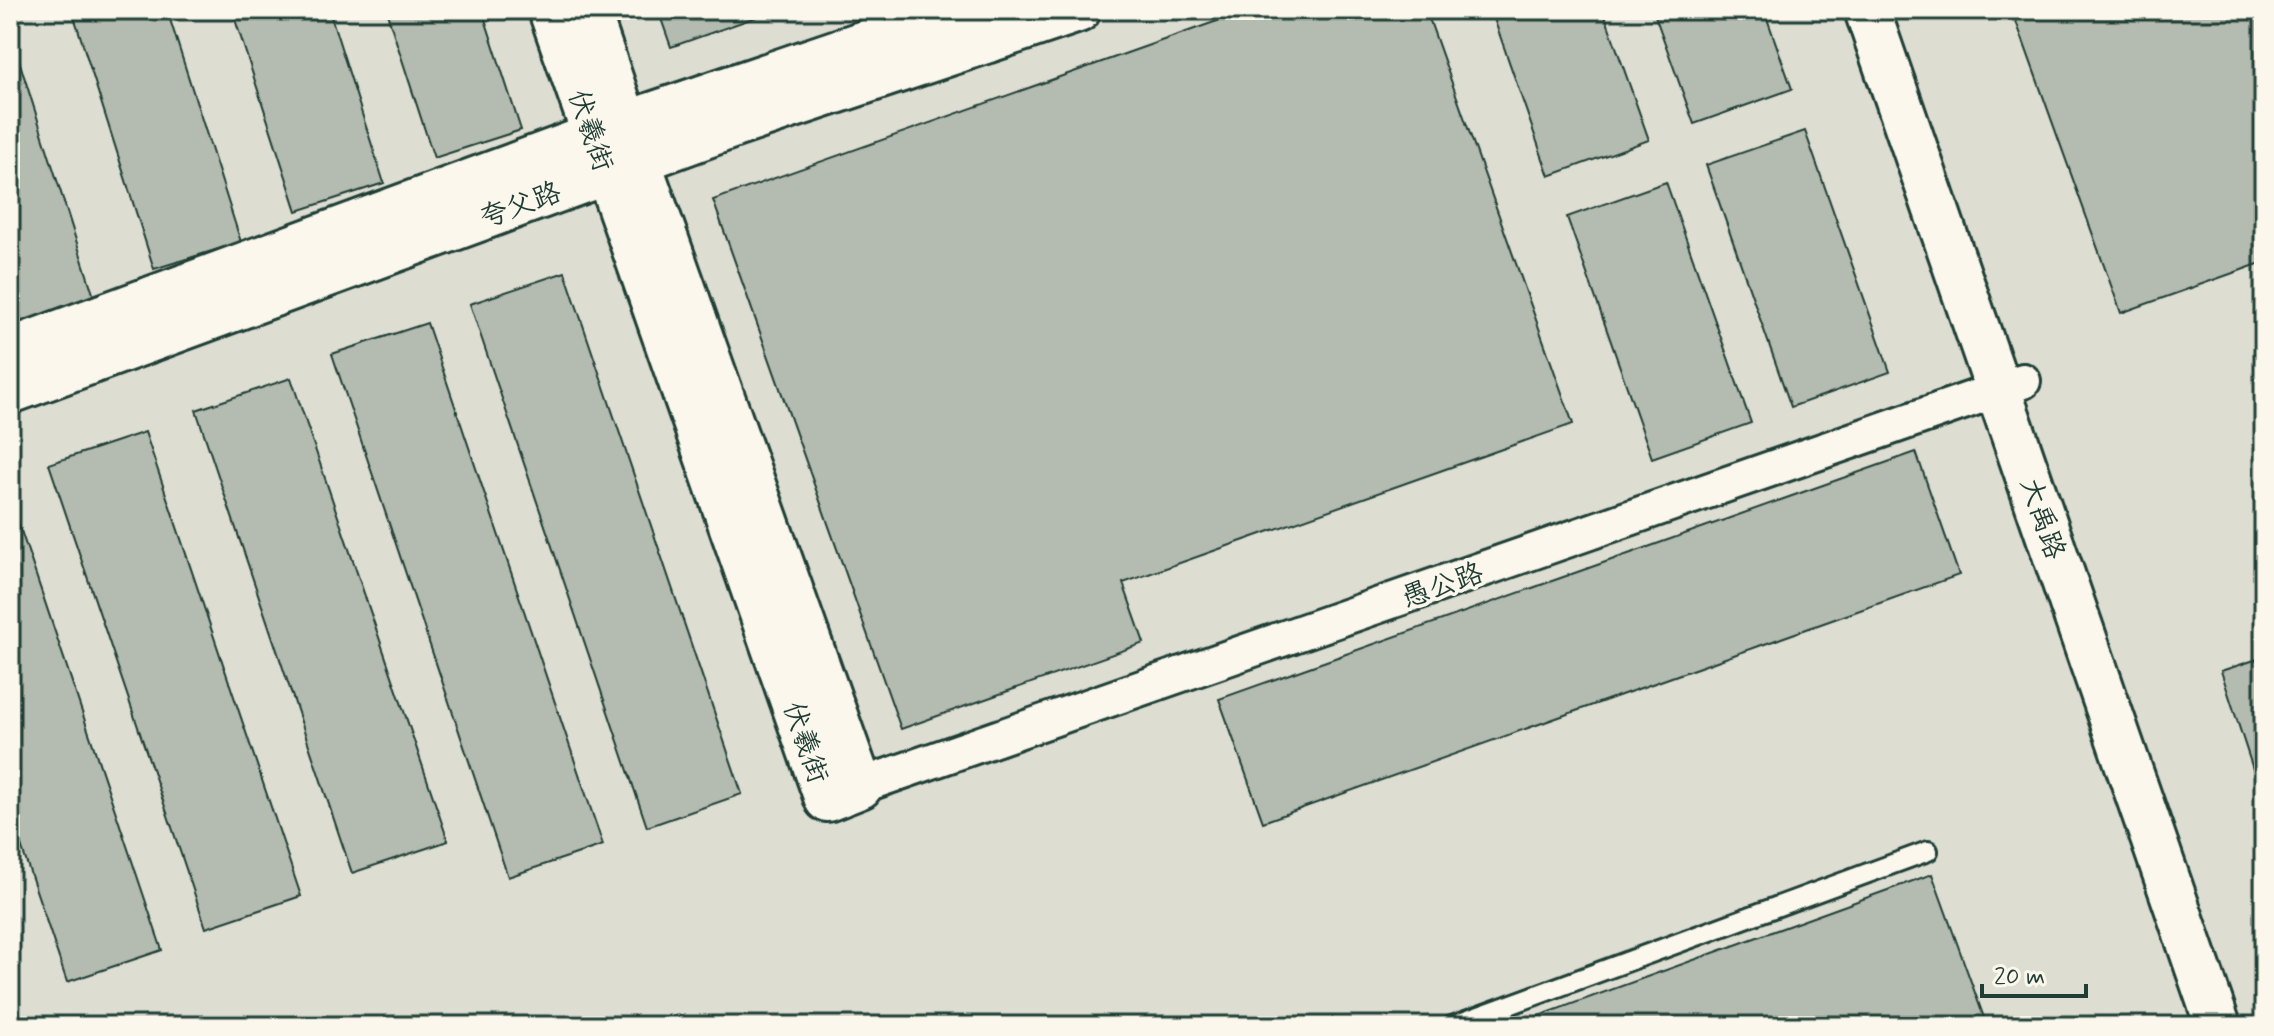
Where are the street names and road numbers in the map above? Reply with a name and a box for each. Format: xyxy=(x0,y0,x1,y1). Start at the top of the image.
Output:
street label: 伏羲街 xyxy=(558,85,621,177)
street label: 夸父路 xyxy=(475,175,567,238)
street label: 大禹路 xyxy=(2010,473,2073,565)
street label: 愚公路 xyxy=(1397,555,1489,618)
street label: 伏羲街 xyxy=(773,697,836,789)

